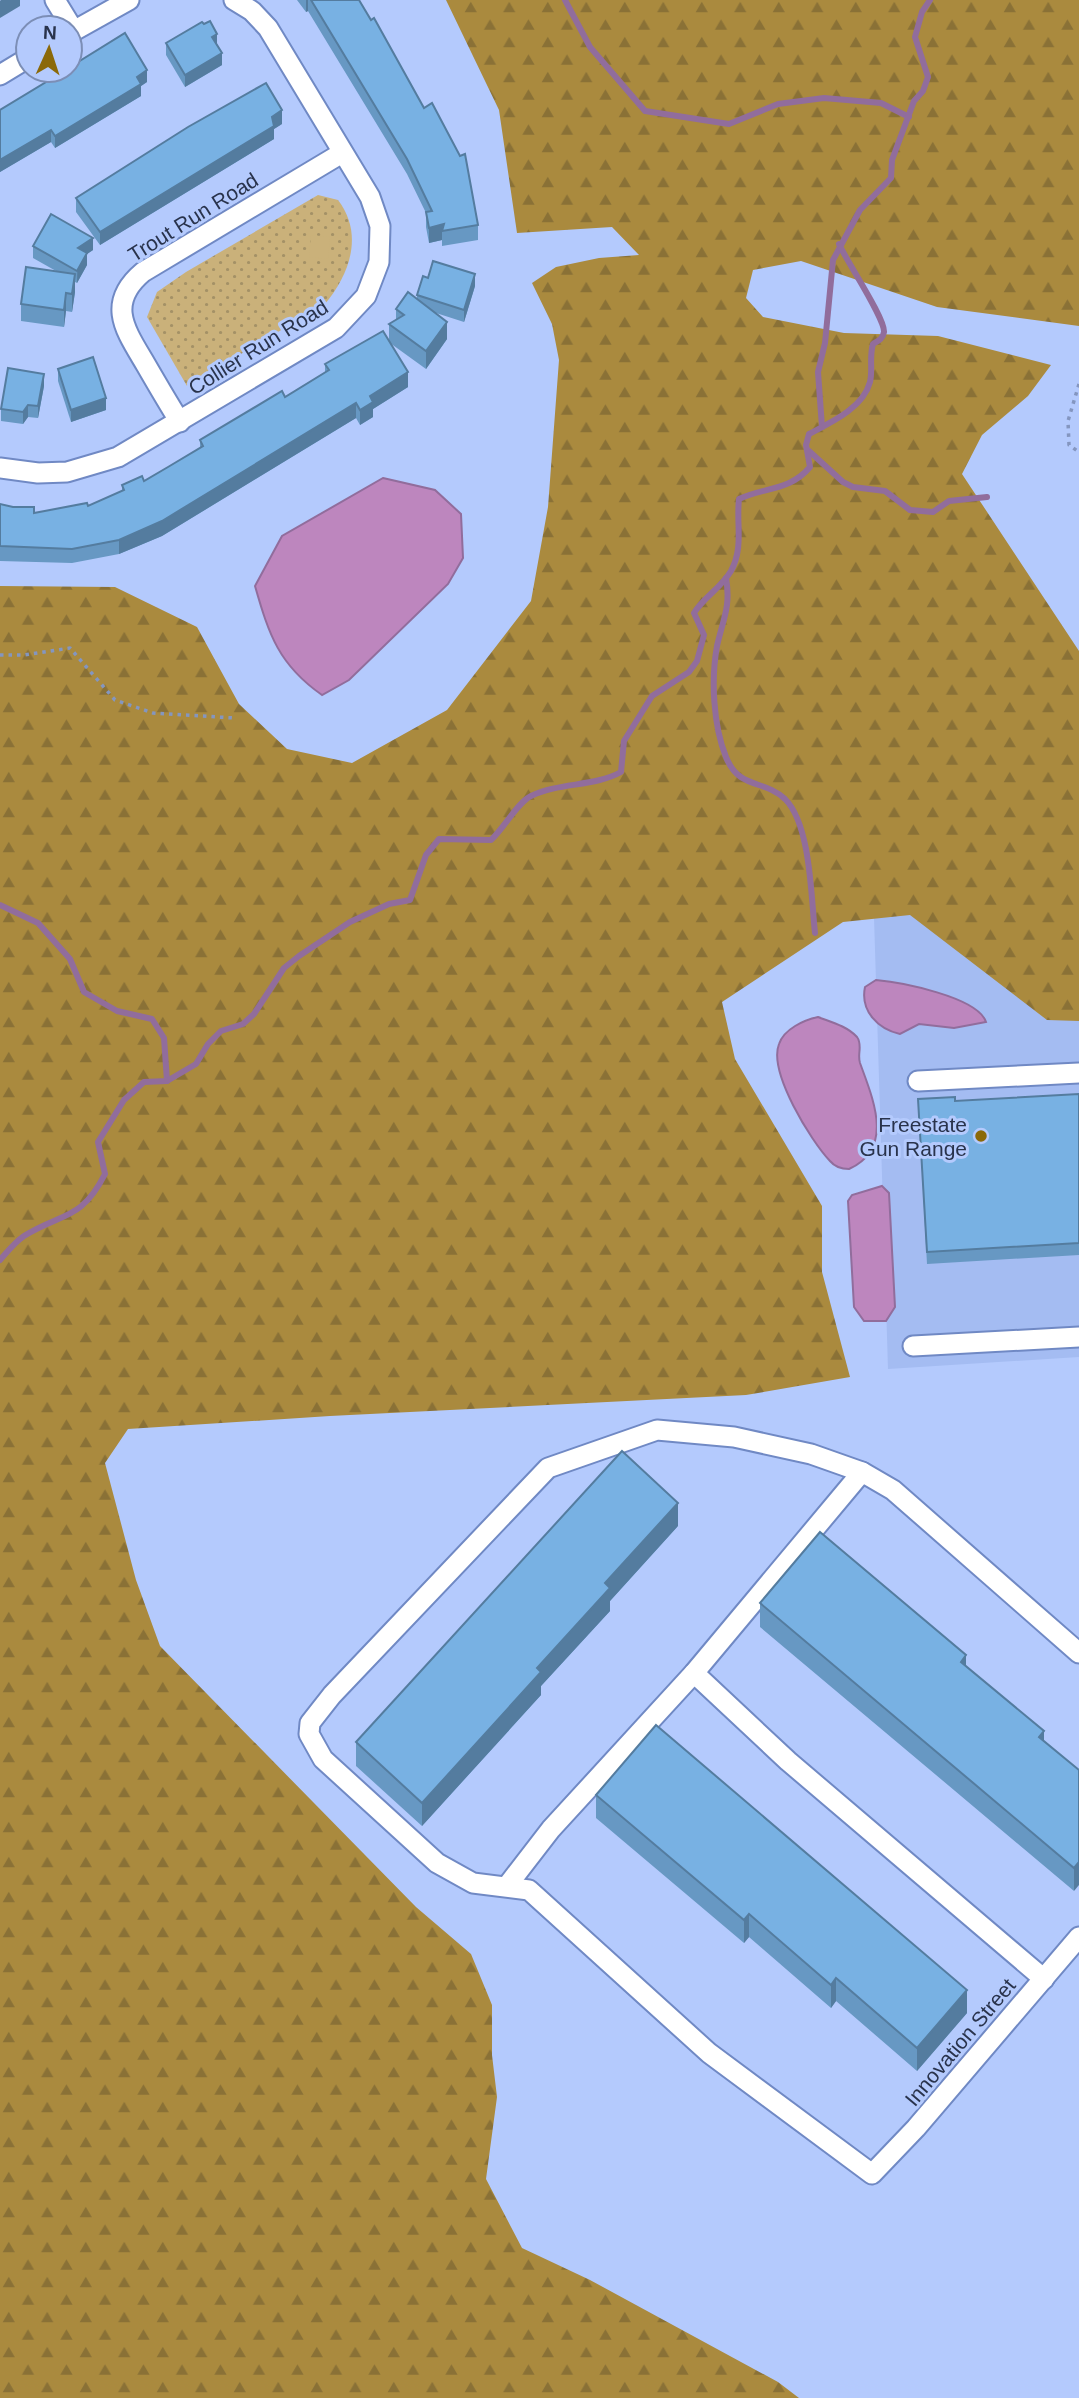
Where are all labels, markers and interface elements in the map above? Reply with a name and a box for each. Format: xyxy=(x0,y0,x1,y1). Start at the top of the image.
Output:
north arrow xyxy=(14,14,84,84)
text: N xyxy=(42,22,57,43)
street label: Trout Run Road xyxy=(124,168,262,266)
street label: Collier Run Road xyxy=(184,295,332,399)
place label: Freestate Gun Range xyxy=(860,1113,967,1160)
marker: Freestate Gun Range xyxy=(973,1128,989,1144)
street label: Innovation Street xyxy=(900,1974,1020,2110)

